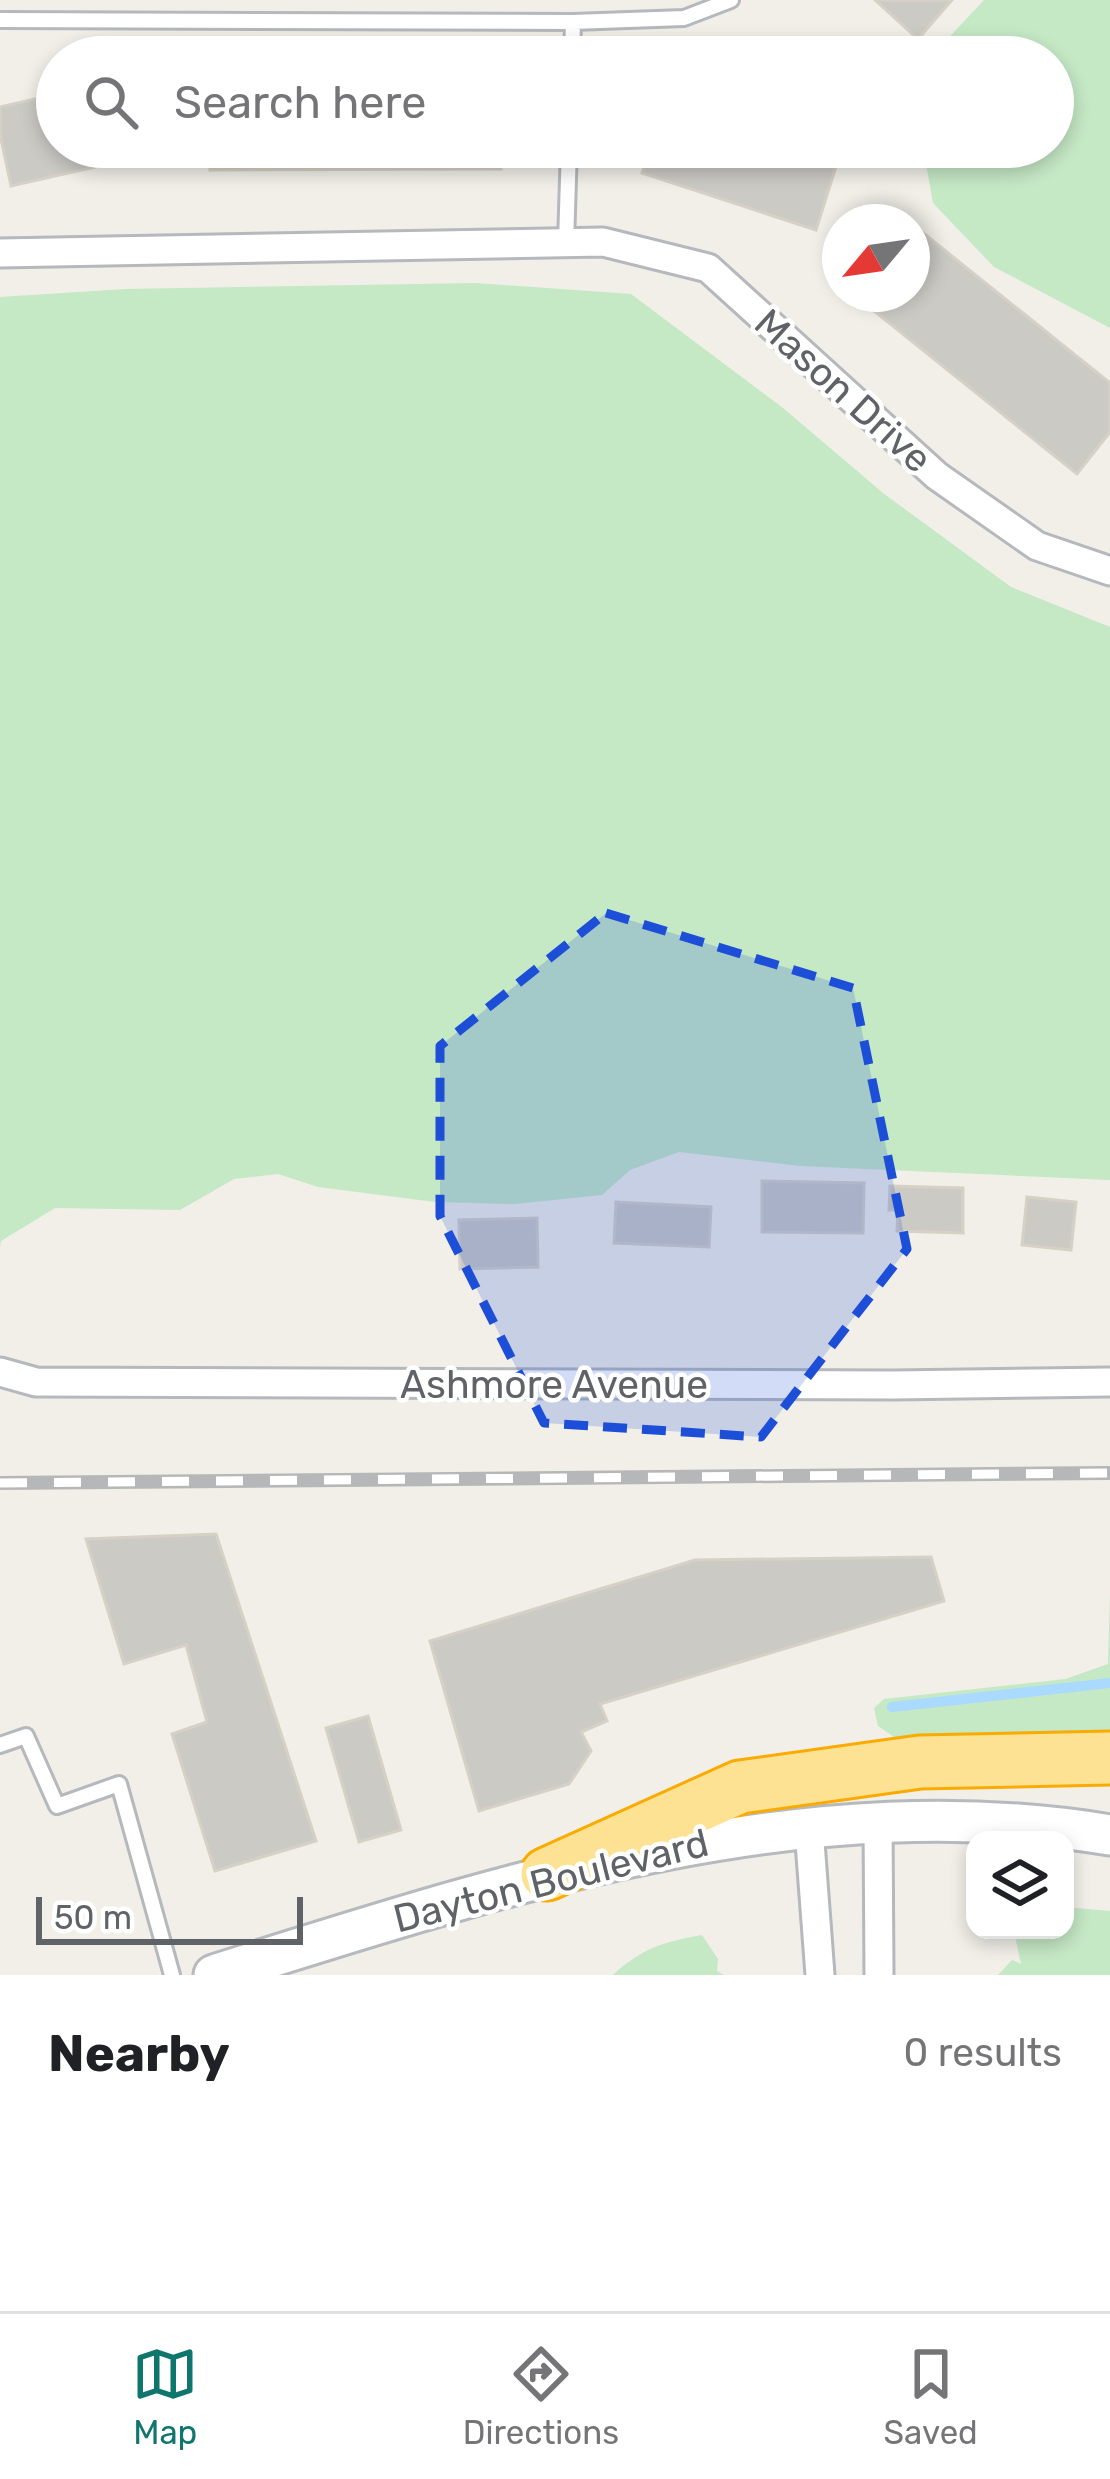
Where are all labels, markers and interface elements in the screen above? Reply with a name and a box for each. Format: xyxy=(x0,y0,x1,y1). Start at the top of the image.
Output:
search box xyxy=(36,36,1074,168)
icon: search xyxy=(78,69,144,135)
text: Search here xyxy=(174,76,426,129)
north arrow xyxy=(822,204,930,312)
street label: Mason Drive xyxy=(745,300,941,482)
street label: Ashmore Avenue xyxy=(400,1362,708,1408)
street label: Dayton Boulevard xyxy=(389,1820,713,1942)
map controls xyxy=(966,1831,1074,1939)
button: layers xyxy=(966,1831,1074,1939)
scale bar xyxy=(36,1891,303,1944)
text: 50 m xyxy=(54,1898,132,1937)
text: Nearby xyxy=(48,2023,230,2084)
text: 0 results xyxy=(903,2030,1062,2076)
tab: Map xyxy=(132,2341,198,2452)
tab: Directions xyxy=(463,2341,619,2452)
tab: Saved xyxy=(884,2341,978,2452)

